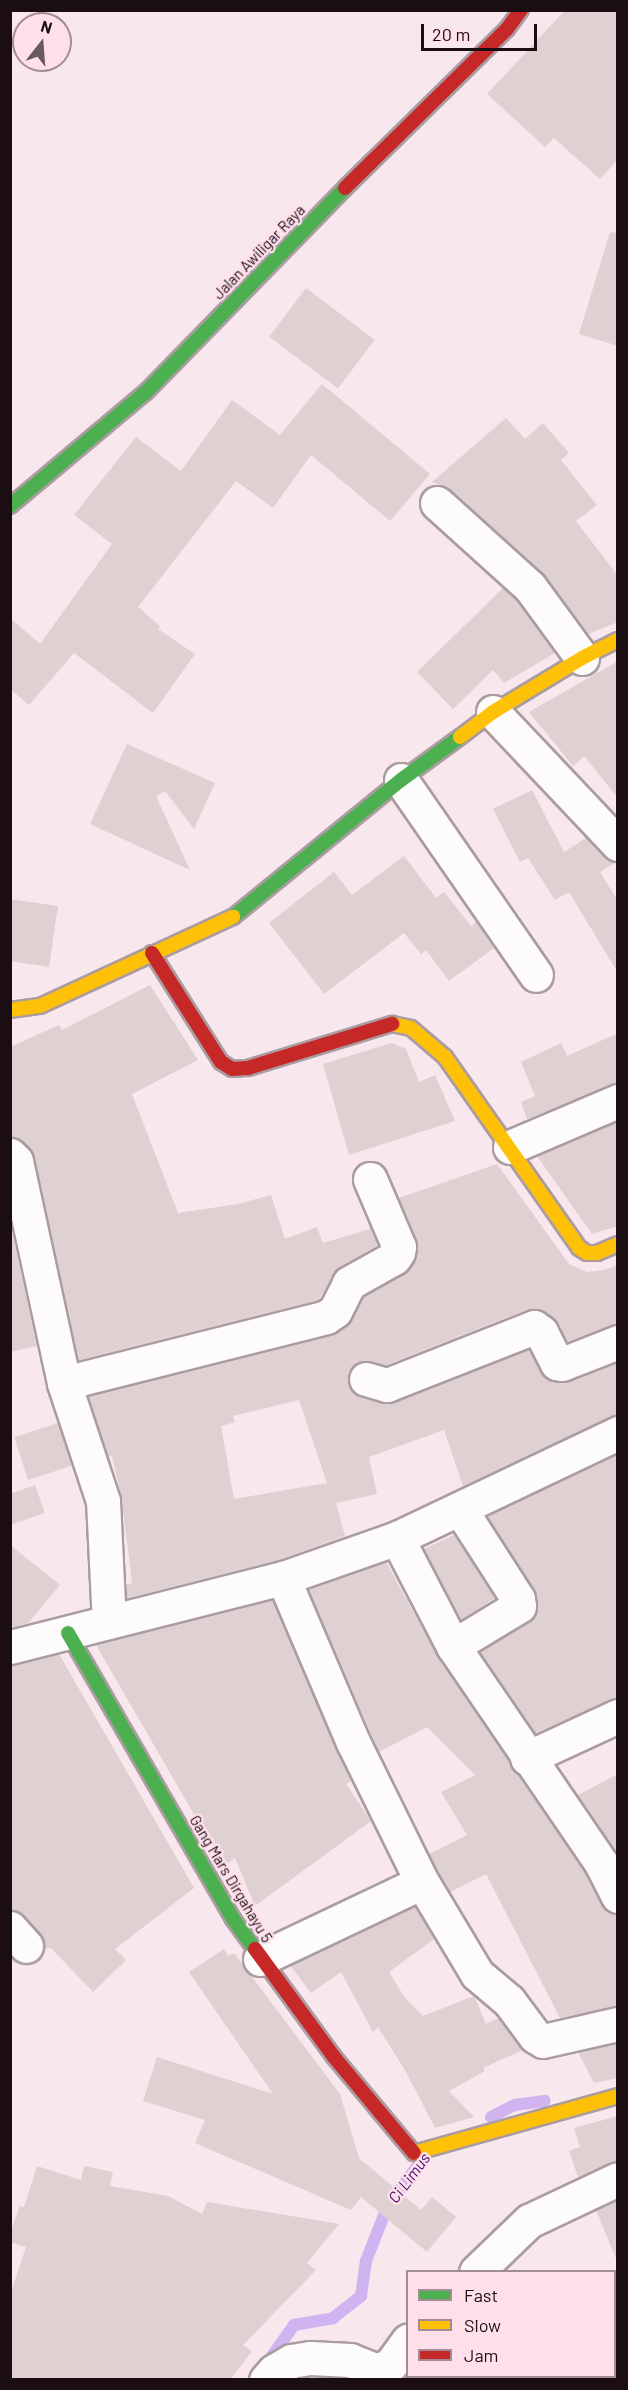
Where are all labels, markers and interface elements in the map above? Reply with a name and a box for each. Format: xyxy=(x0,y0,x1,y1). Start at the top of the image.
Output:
north arrow xyxy=(12,12,72,72)
scale bar xyxy=(424,12,540,50)
text: N xyxy=(39,16,55,37)
text: 20 m xyxy=(432,23,470,45)
street label: Jalan Awiligar Raya xyxy=(209,201,309,303)
street label: Gang Mars Dirgahayu 5 xyxy=(186,1812,276,1946)
water label: Ci Limus xyxy=(384,2149,434,2207)
legend xyxy=(406,2270,616,2378)
text: Fast xyxy=(464,2284,498,2306)
text: Slow xyxy=(464,2314,501,2336)
text: Jam xyxy=(464,2344,498,2366)

